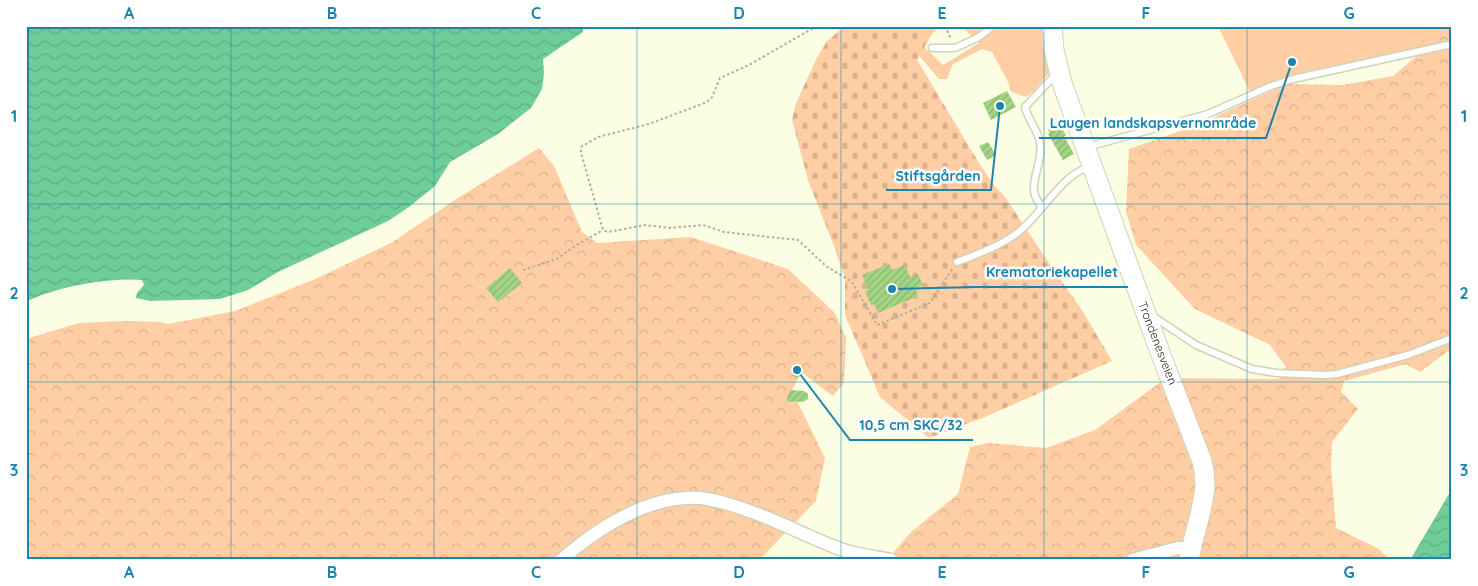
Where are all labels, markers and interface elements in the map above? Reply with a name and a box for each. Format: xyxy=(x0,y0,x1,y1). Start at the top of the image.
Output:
text: A xyxy=(124,3,135,23)
text: B xyxy=(327,3,337,23)
text: C xyxy=(531,3,541,23)
text: D xyxy=(733,3,745,23)
text: E xyxy=(937,3,947,23)
text: F xyxy=(1142,3,1151,23)
text: G xyxy=(1343,3,1355,23)
text: 1 xyxy=(11,106,17,126)
text: 1 xyxy=(1461,106,1467,126)
callout: Laugen landskapsvernområde xyxy=(1039,109,1266,138)
text: Laugen landskapsvernområde xyxy=(1050,114,1256,132)
callout: Stiftsgården xyxy=(886,161,991,190)
text: Stiftsgården xyxy=(895,167,981,185)
callout: Krematoriekapellet xyxy=(976,258,1128,287)
text: Krematoriekapellet xyxy=(986,263,1118,281)
text: 2 xyxy=(9,283,19,303)
text: 2 xyxy=(1459,283,1469,303)
street label: Trondenesveien xyxy=(1135,299,1181,387)
callout: 10,5 cm SKC/32 xyxy=(850,411,973,440)
text: 10,5 cm SKC/32 xyxy=(859,416,963,434)
text: 3 xyxy=(10,460,18,480)
text: 3 xyxy=(1460,460,1468,480)
text: A xyxy=(124,562,135,582)
text: B xyxy=(327,562,337,582)
text: C xyxy=(531,562,541,582)
text: D xyxy=(733,562,745,582)
text: E xyxy=(937,562,947,582)
text: F xyxy=(1142,562,1151,582)
text: G xyxy=(1343,562,1355,582)

